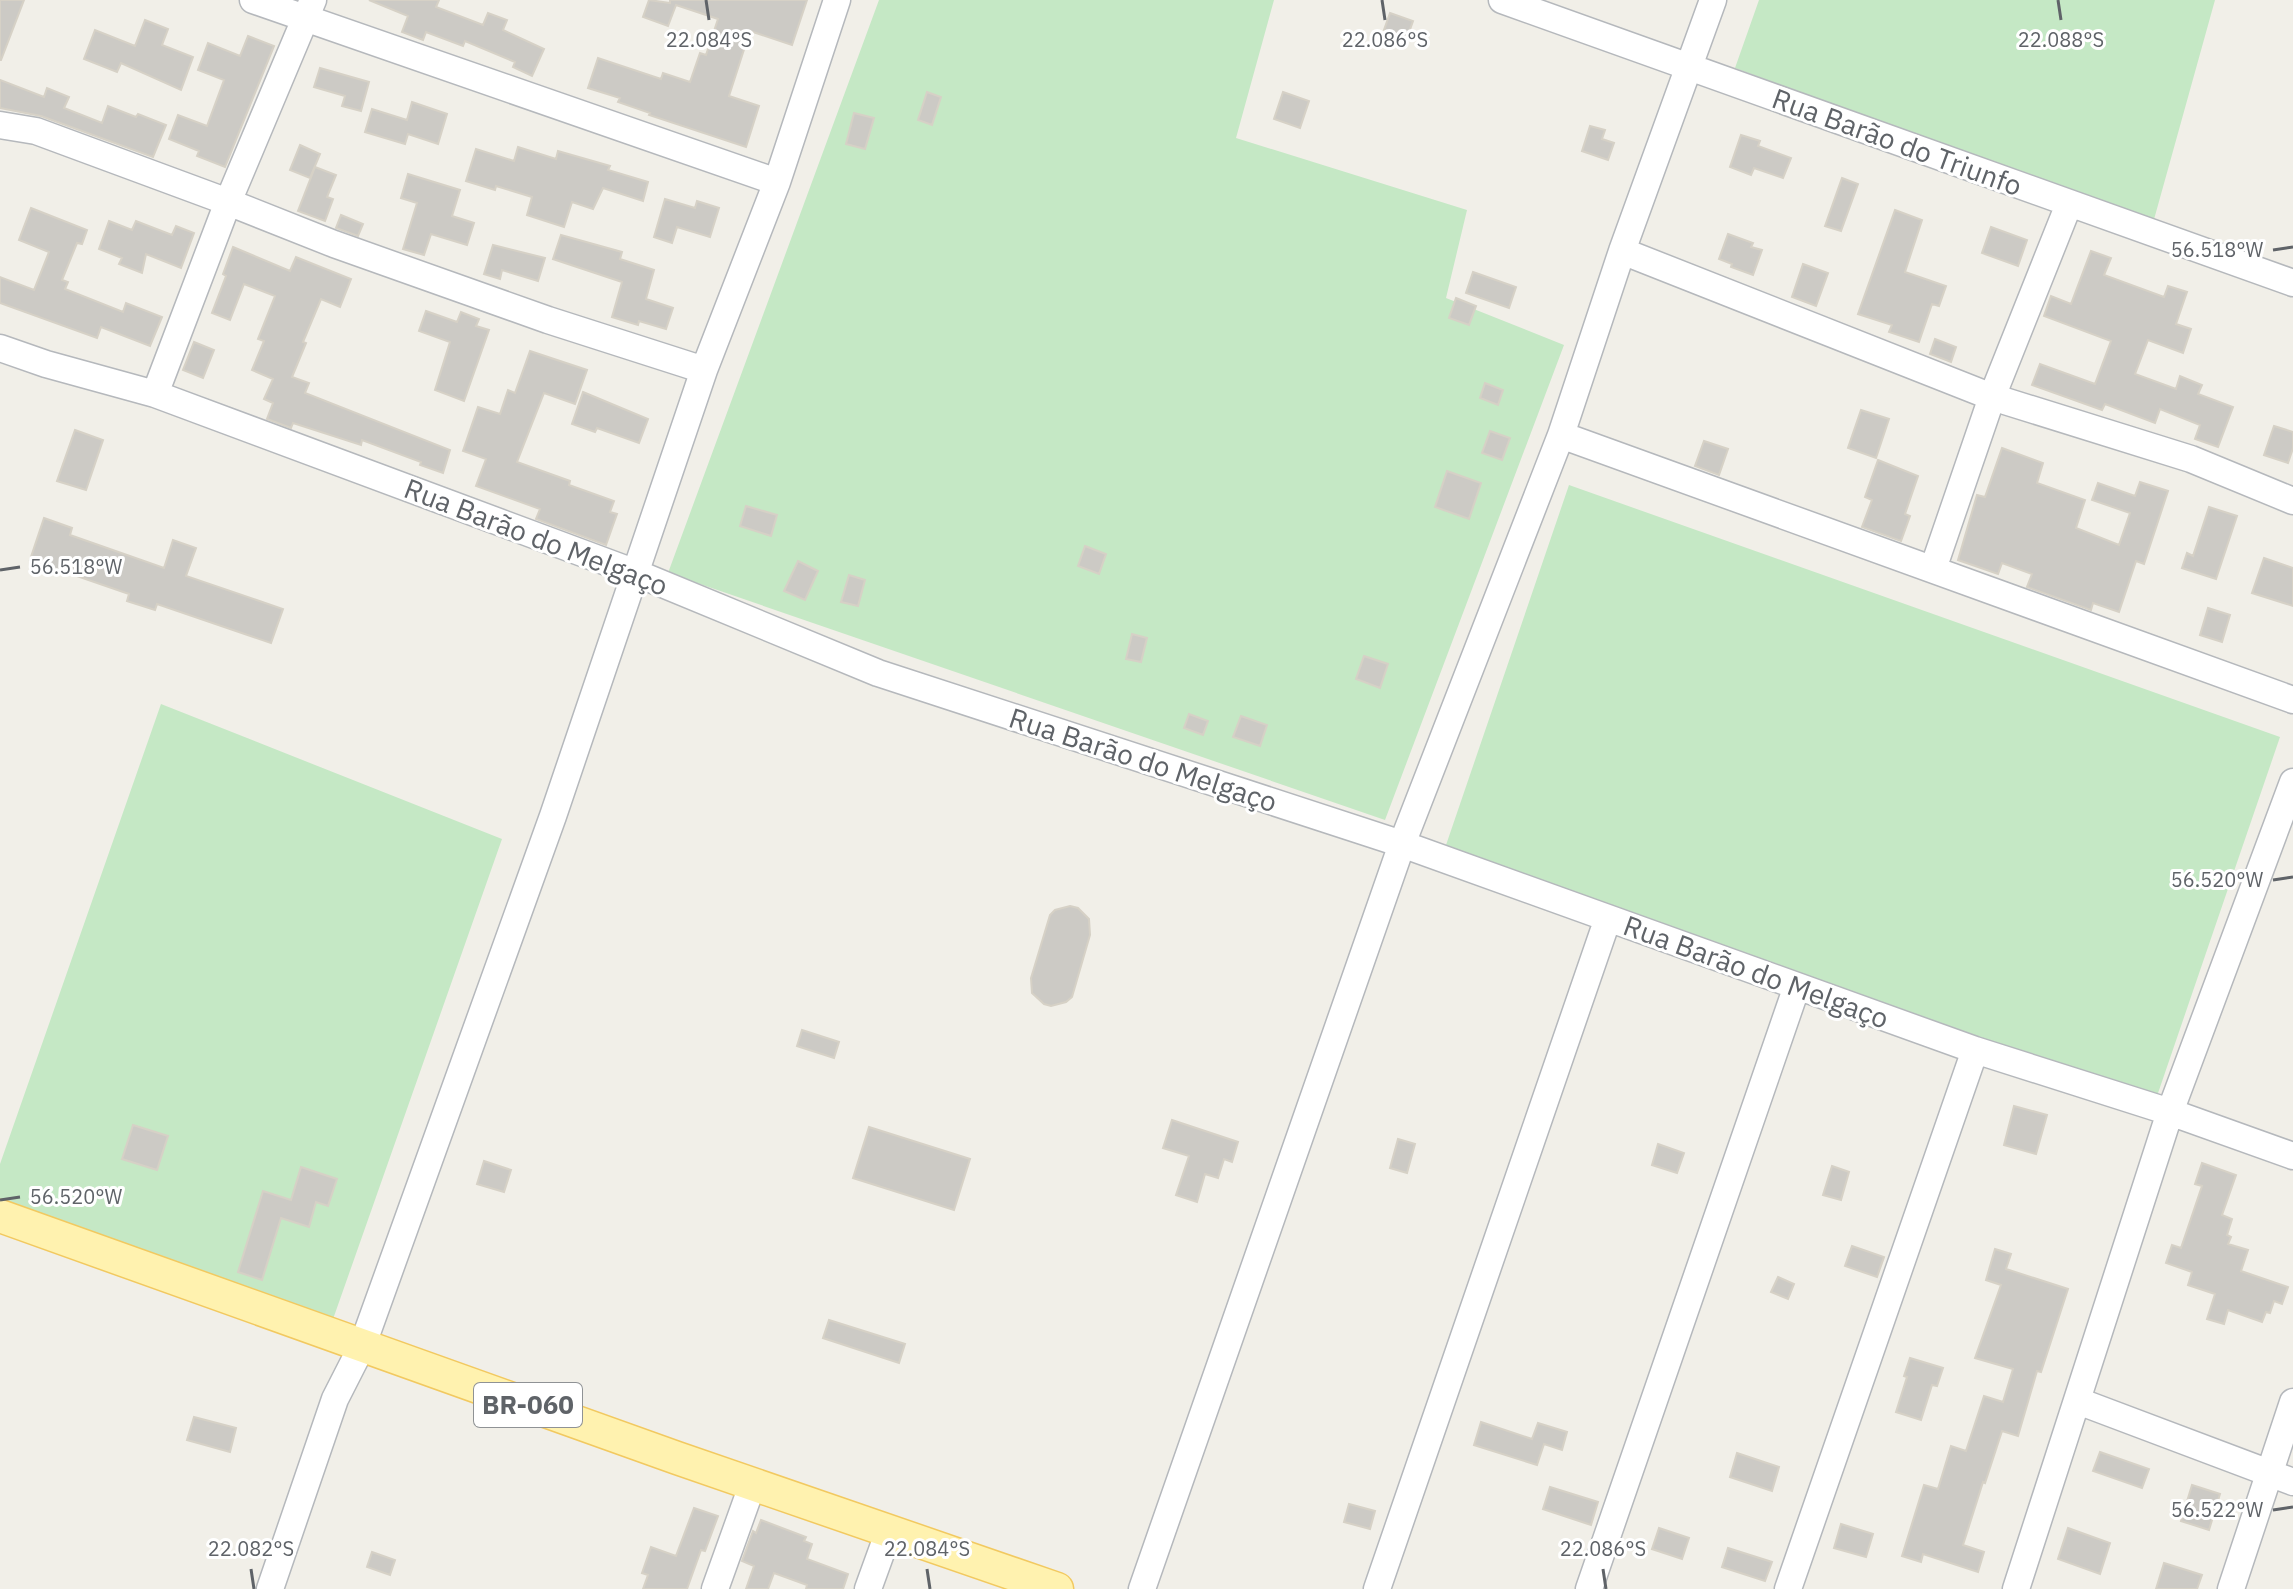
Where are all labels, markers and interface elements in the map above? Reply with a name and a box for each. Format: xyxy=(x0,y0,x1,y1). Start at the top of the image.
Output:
text: 22.084°S xyxy=(666,26,752,53)
text: 22.086°S xyxy=(1342,26,1428,53)
text: 22.088°S xyxy=(2018,26,2104,53)
street label: Rua Barão do Triunfo xyxy=(1767,79,2027,204)
text: 56.518°W xyxy=(2171,236,2263,263)
street label: Rua Barão do Melgaço xyxy=(399,469,673,604)
text: 56.518°W xyxy=(30,553,122,580)
street label: Rua Barão do Melgaço xyxy=(1005,699,1282,820)
text: 56.520°W xyxy=(2171,866,2263,893)
street label: Rua Barão do Melgaço xyxy=(1619,906,1894,1037)
text: 56.520°W xyxy=(30,1183,122,1210)
road number: BR-060 xyxy=(474,1383,582,1427)
text: 56.522°W xyxy=(2171,1496,2263,1523)
text: 22.082°S xyxy=(208,1535,294,1562)
text: 22.084°S xyxy=(884,1535,970,1562)
text: 22.086°S xyxy=(1560,1535,1646,1562)

